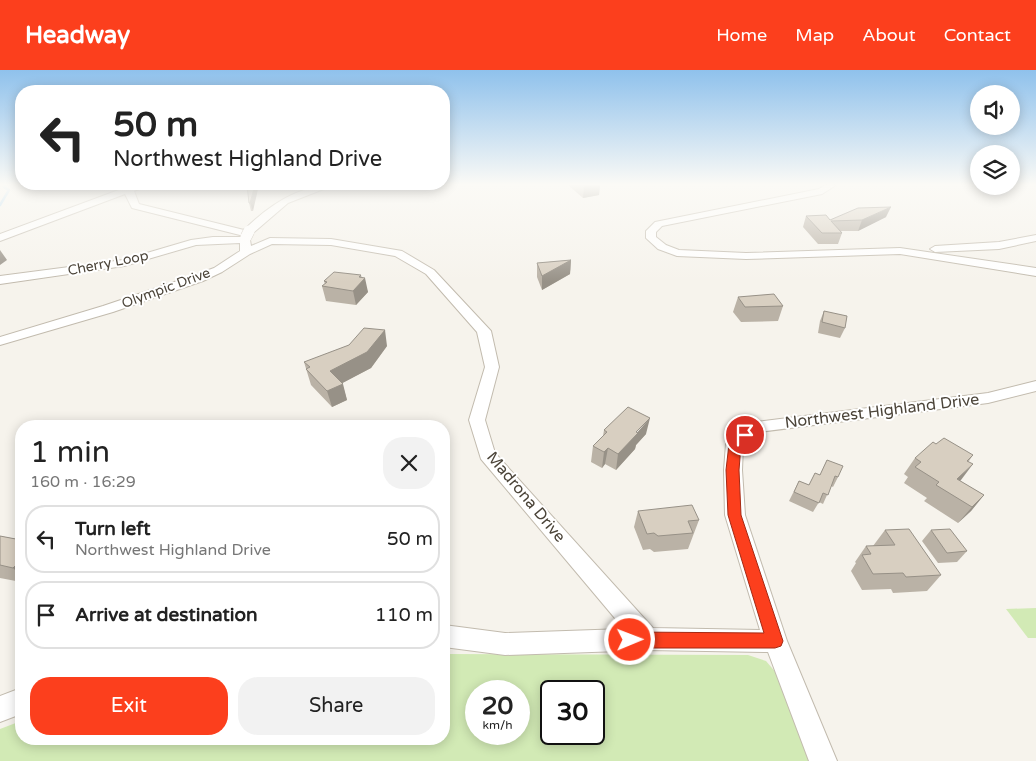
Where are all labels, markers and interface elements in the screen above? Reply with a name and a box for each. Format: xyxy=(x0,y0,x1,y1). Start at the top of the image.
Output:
text: Headway xyxy=(25,21,130,50)
text: Home xyxy=(716,24,767,46)
text: Map xyxy=(795,24,834,46)
text: About xyxy=(862,24,916,46)
text: Contact xyxy=(944,24,1011,46)
map controls xyxy=(970,85,1020,195)
button: sound xyxy=(970,85,1020,135)
text: 50 m xyxy=(113,104,198,146)
icon: left xyxy=(30,105,95,170)
button: layers xyxy=(970,145,1020,195)
text: Northwest Highland Drive xyxy=(113,146,382,172)
street label: Cherry Loop xyxy=(66,247,150,279)
street label: Olympic Drive xyxy=(119,264,213,312)
street label: Northwest Highland Drive xyxy=(784,389,980,433)
pin xyxy=(724,414,766,456)
icon: arrive xyxy=(731,421,759,449)
text: 1 min xyxy=(30,434,110,471)
button: close xyxy=(383,437,435,489)
street label: Madrona Drive xyxy=(482,447,570,547)
text: 160 m · 16:29 xyxy=(30,472,136,492)
text: Turn left xyxy=(75,518,151,540)
icon: left xyxy=(32,525,60,553)
text: 50 m xyxy=(387,528,433,550)
text: Northwest Highland Drive xyxy=(75,540,271,560)
icon: arrive xyxy=(32,601,60,629)
text: Arrive at destination xyxy=(75,604,258,626)
text: 110 m xyxy=(375,604,433,626)
position arrow xyxy=(603,613,655,665)
button: Exit xyxy=(30,677,228,735)
button: Share xyxy=(238,677,435,735)
speed limit sign: 30 xyxy=(540,680,605,745)
text: 20 xyxy=(482,691,513,721)
text: km/h xyxy=(482,718,513,732)

